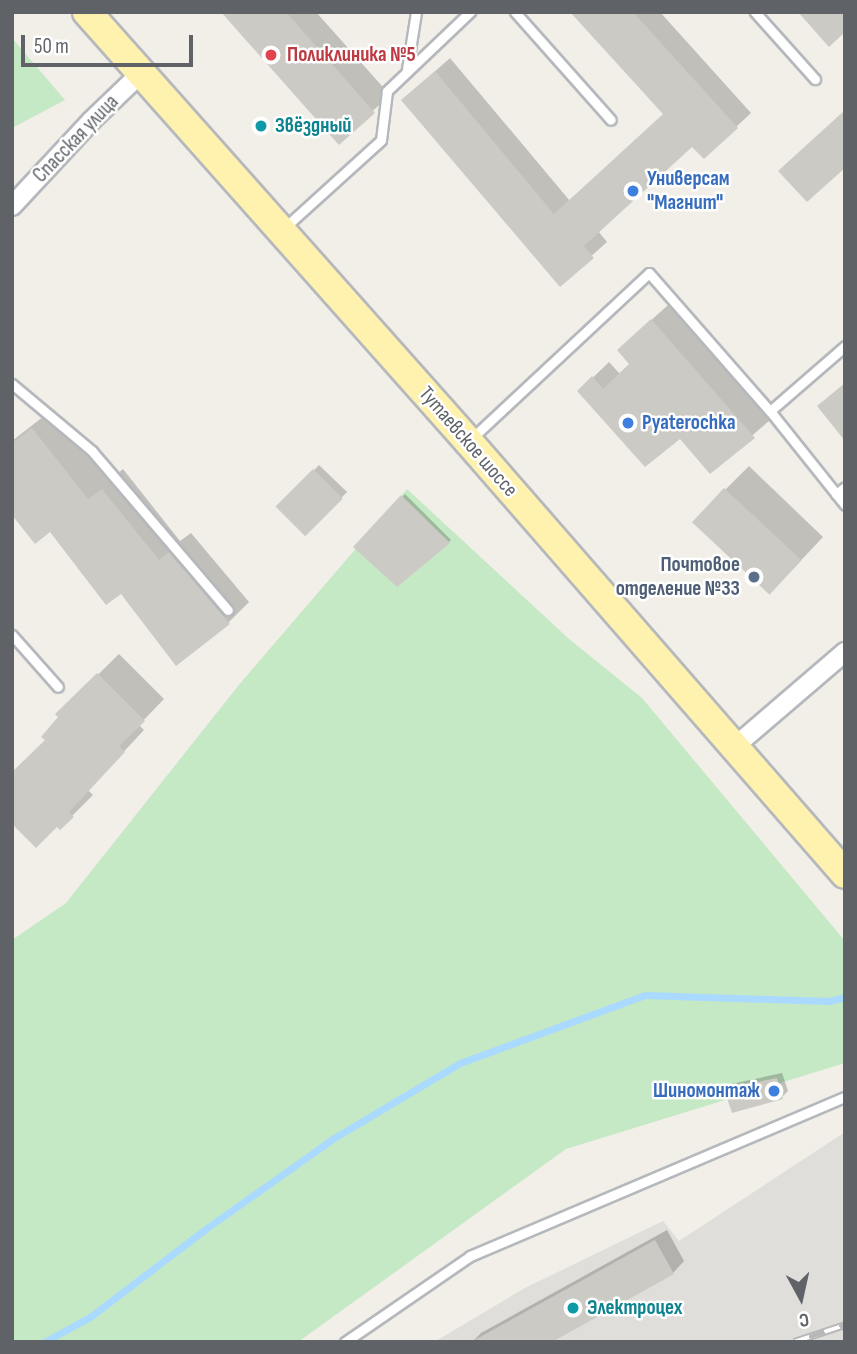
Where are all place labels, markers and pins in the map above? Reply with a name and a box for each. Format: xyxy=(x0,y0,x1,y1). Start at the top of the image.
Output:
place label: Поликлиника №5 xyxy=(287,42,416,68)
marker: Поликлиника №5 xyxy=(261,45,281,65)
place label: Звёздный xyxy=(275,113,352,139)
marker: Звёздный xyxy=(253,118,269,134)
place label: Универсам "Магнит" xyxy=(647,166,730,216)
marker: Универсам "Магнит" xyxy=(625,183,641,199)
place label: Pyaterochka xyxy=(642,410,736,436)
marker: Pyaterochka xyxy=(620,415,636,431)
place label: Почтовое отделение №33 xyxy=(616,552,740,602)
marker: Почтовое отделение №33 xyxy=(746,569,762,585)
place label: Шиномонтаж xyxy=(653,1078,760,1104)
marker: Шиномонтаж xyxy=(766,1083,782,1099)
place label: Электроцех xyxy=(587,1295,683,1321)
marker: Электроцех xyxy=(565,1300,581,1316)

